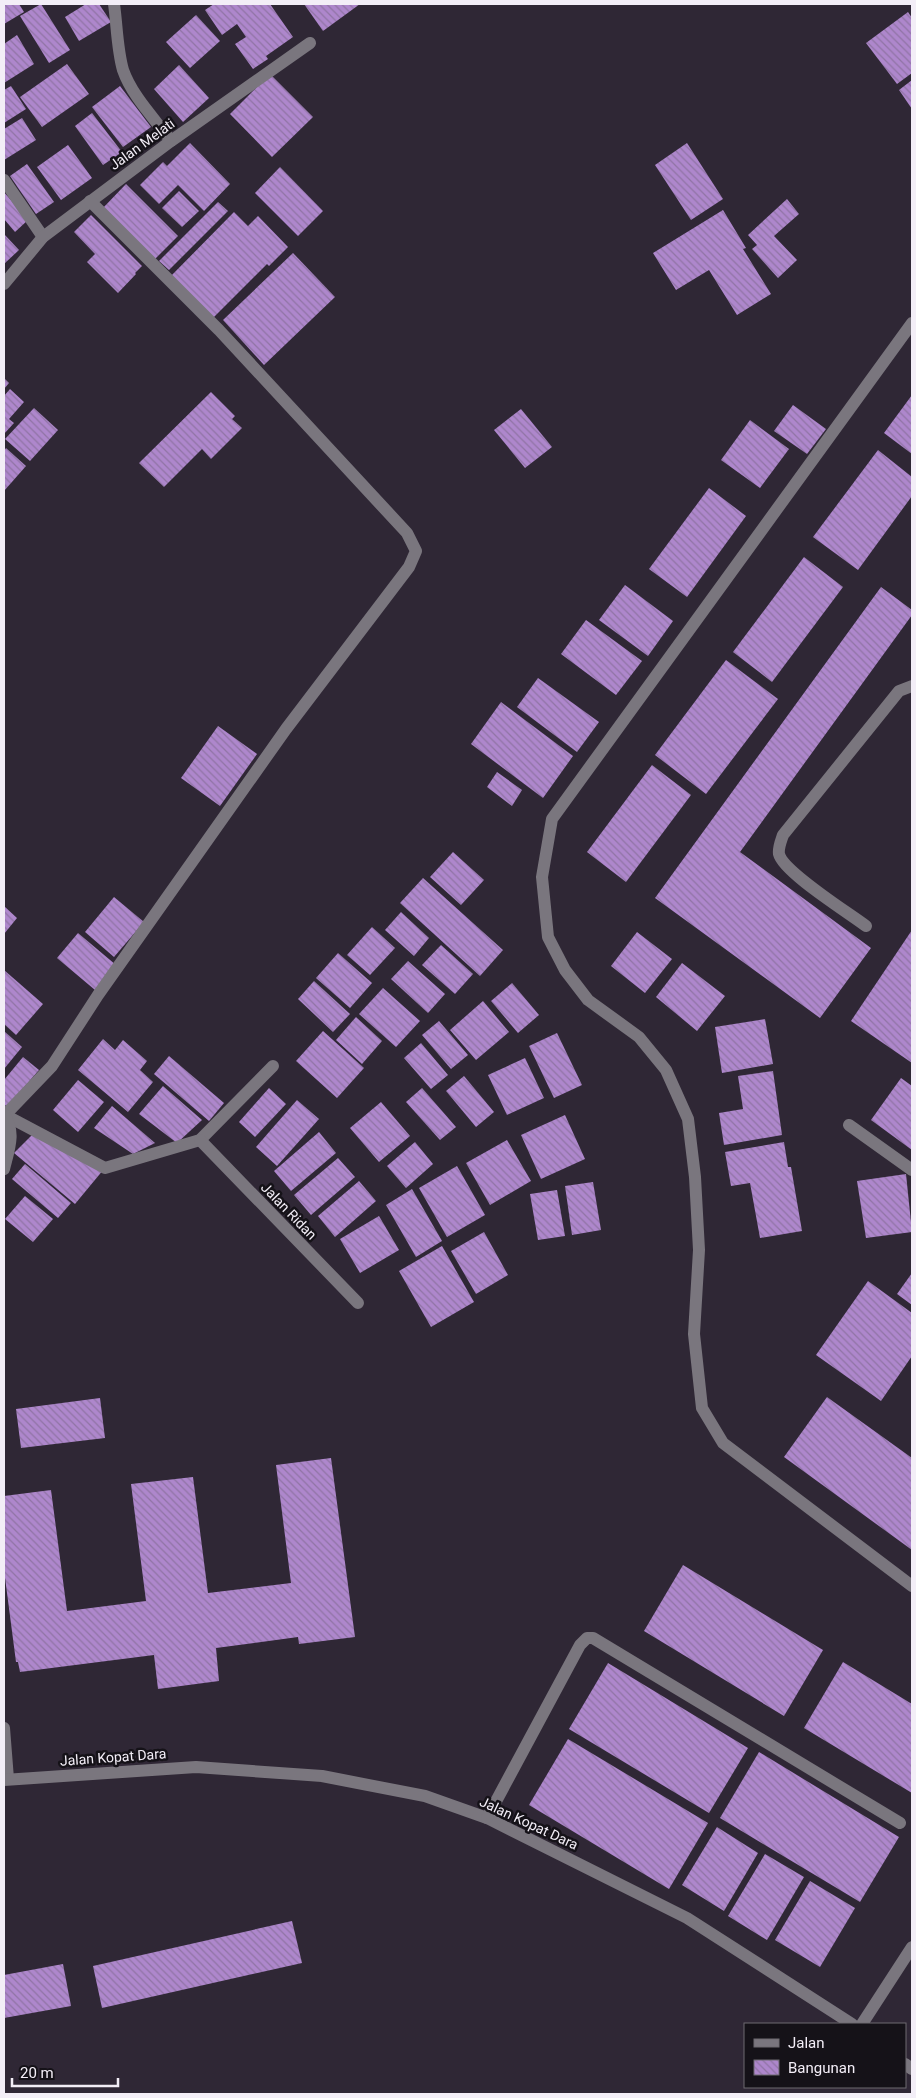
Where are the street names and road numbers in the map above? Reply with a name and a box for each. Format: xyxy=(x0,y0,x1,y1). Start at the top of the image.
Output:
street label: Jalan Melati xyxy=(106,115,178,173)
street label: Jalan Ridan xyxy=(258,1179,320,1243)
street label: Jalan Kopat Dara xyxy=(59,1745,167,1769)
street label: Jalan Kopat Dara xyxy=(477,1793,581,1853)

